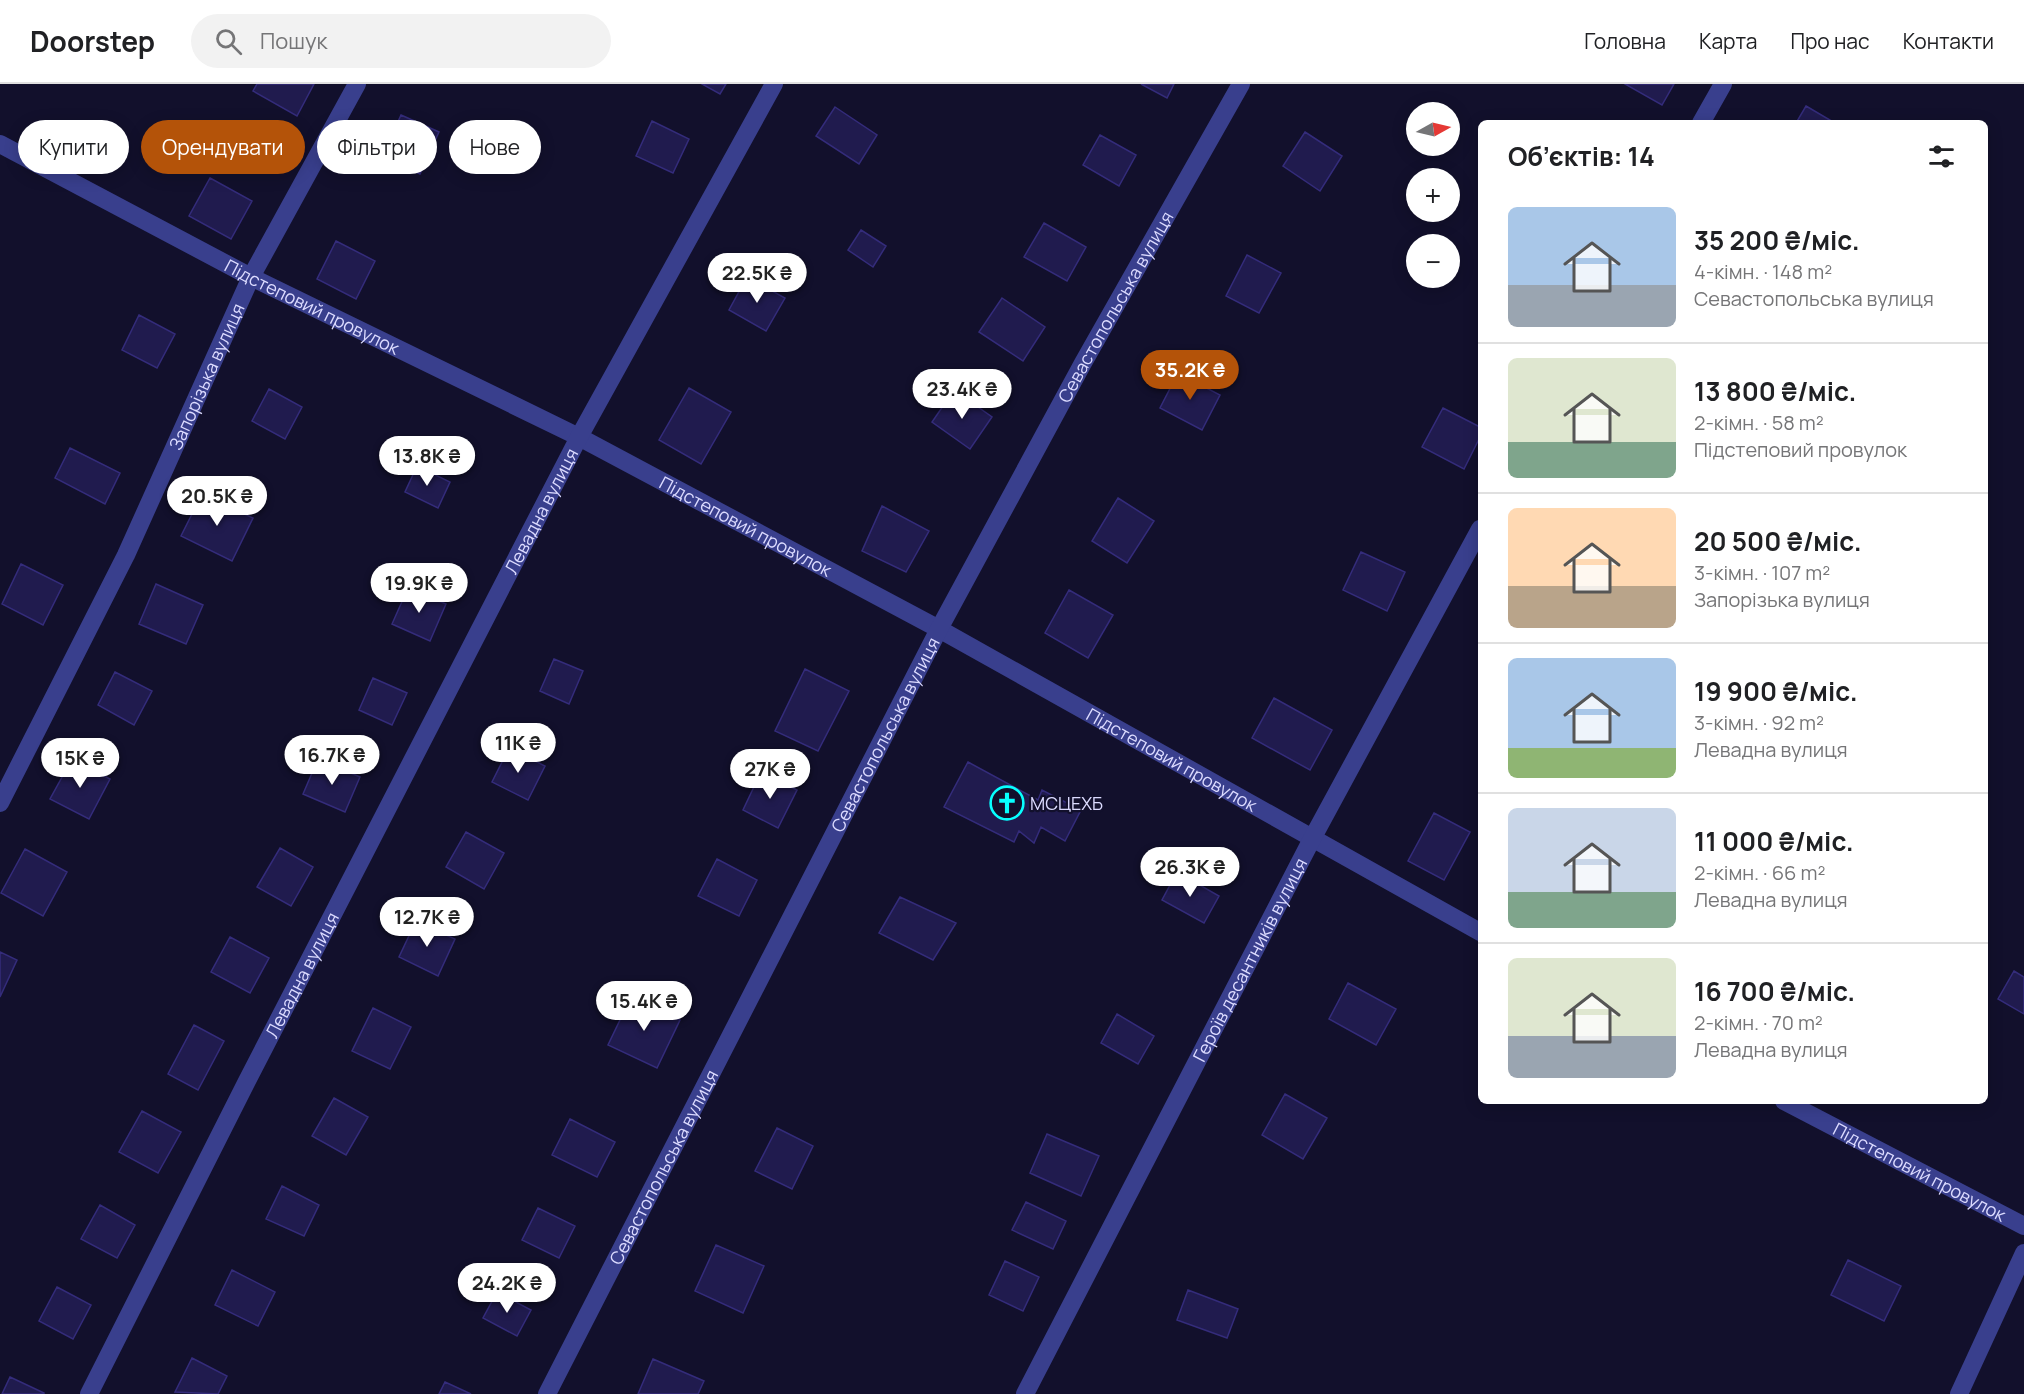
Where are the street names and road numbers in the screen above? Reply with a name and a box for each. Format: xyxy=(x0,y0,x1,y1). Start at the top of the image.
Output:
street label: Севастопольська вулиця xyxy=(1052,207,1179,407)
street label: Підстеповий провулок xyxy=(221,253,404,360)
street label: Запорізька вулиця xyxy=(163,299,250,453)
street label: Левадна вулиця xyxy=(499,444,583,578)
street label: Підстеповий провулок xyxy=(656,470,837,582)
street label: Севастопольська вулиця xyxy=(825,633,945,836)
street label: Підстеповий провулок xyxy=(1082,702,1262,817)
street label: Героїв десантників вулиця xyxy=(1187,854,1312,1066)
street label: Левадна вулиця xyxy=(259,908,344,1042)
street label: Севастопольська вулиця xyxy=(603,1066,723,1269)
street label: Підстеповий провулок xyxy=(1829,1117,2011,1227)

